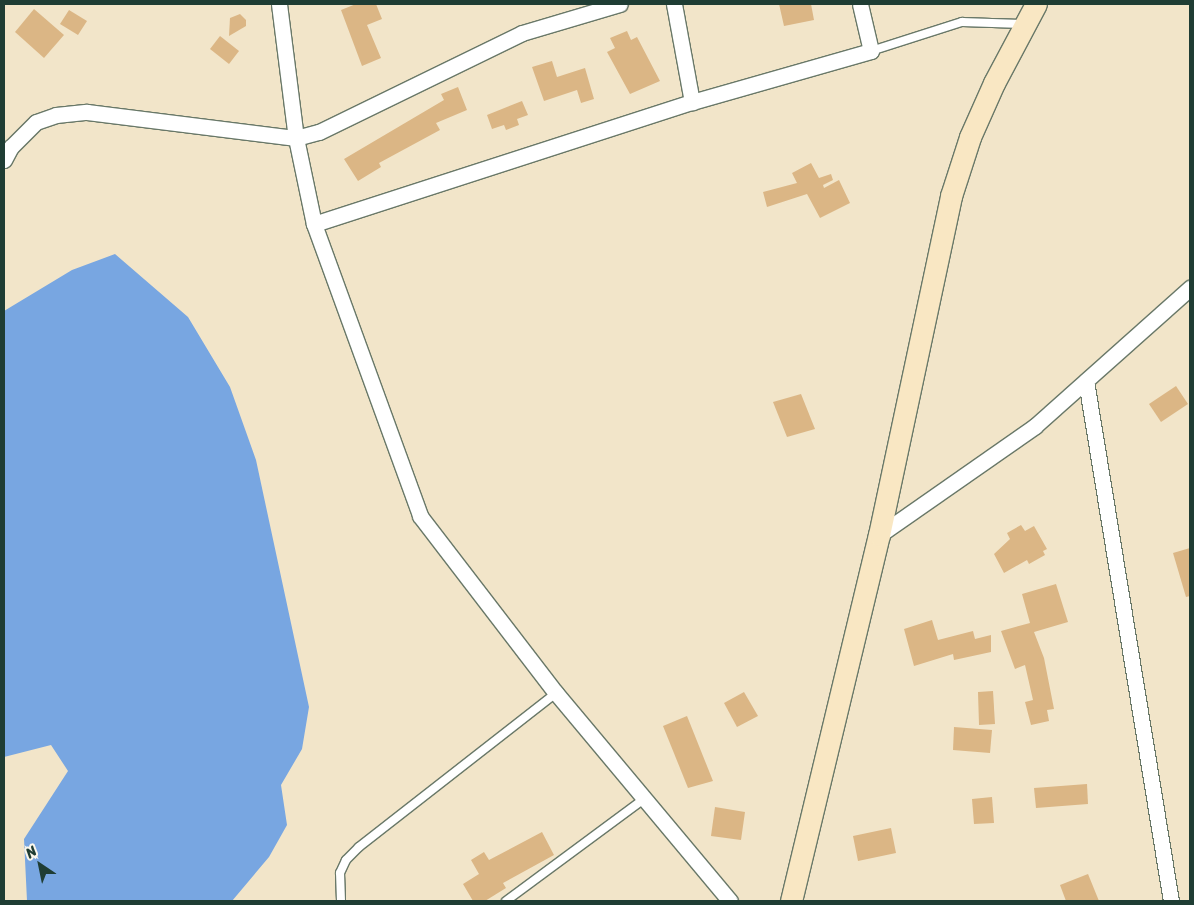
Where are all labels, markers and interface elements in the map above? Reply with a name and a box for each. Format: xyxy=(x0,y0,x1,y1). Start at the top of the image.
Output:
text: N xyxy=(20,839,42,865)
north arrow xyxy=(15,840,65,890)

